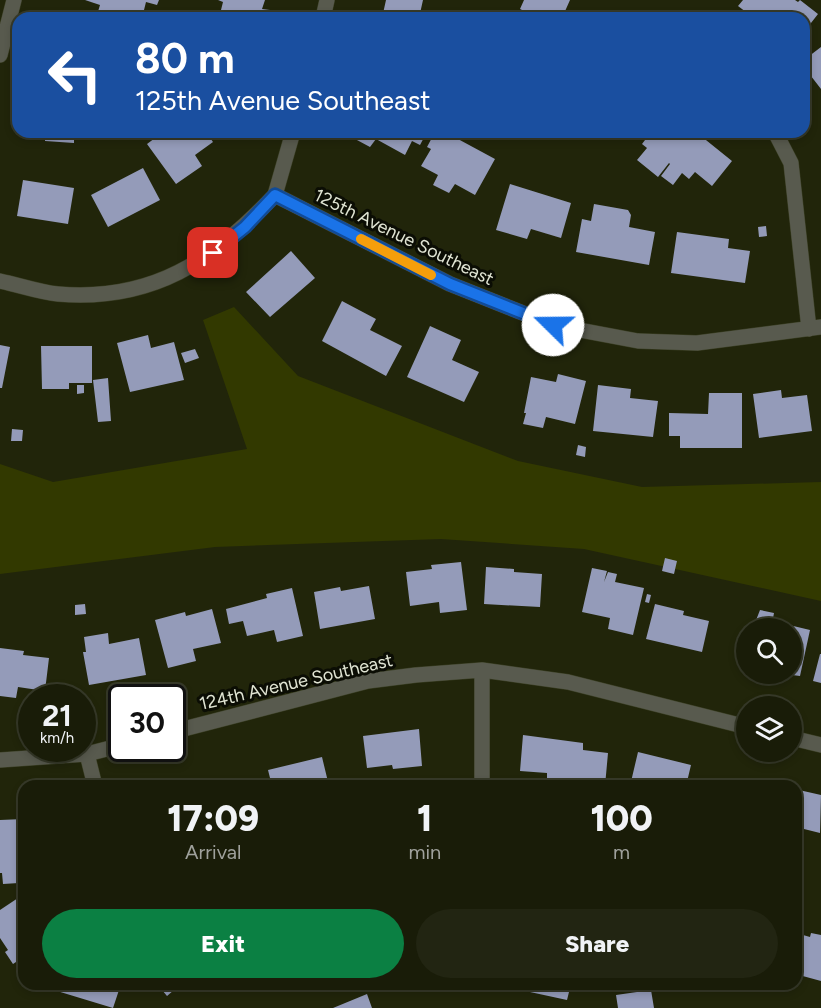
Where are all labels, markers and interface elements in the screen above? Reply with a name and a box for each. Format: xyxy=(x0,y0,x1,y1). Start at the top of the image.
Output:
text: 80 m xyxy=(135,33,235,84)
icon: left xyxy=(36,36,114,114)
text: 125th Avenue Southeast xyxy=(135,84,431,117)
street label: 125th Avenue Southeast xyxy=(311,184,498,290)
pin xyxy=(187,227,238,278)
icon: arrive xyxy=(196,236,229,269)
position arrow xyxy=(521,293,585,357)
map controls xyxy=(736,618,802,762)
button: search xyxy=(736,618,802,684)
street label: 124th Avenue Southeast xyxy=(197,649,395,715)
speed limit sign: 30 xyxy=(108,684,186,762)
button: layers xyxy=(736,696,802,762)
text: 21 xyxy=(42,697,72,734)
text: km/h xyxy=(40,729,74,747)
text: 17:09 xyxy=(167,797,259,840)
text: 1 xyxy=(417,797,432,840)
text: 100 xyxy=(590,797,653,840)
text: Arrival xyxy=(185,840,241,864)
text: min xyxy=(408,840,441,864)
text: m xyxy=(613,840,630,864)
button: Exit xyxy=(42,909,404,978)
button: Share xyxy=(416,909,778,978)

